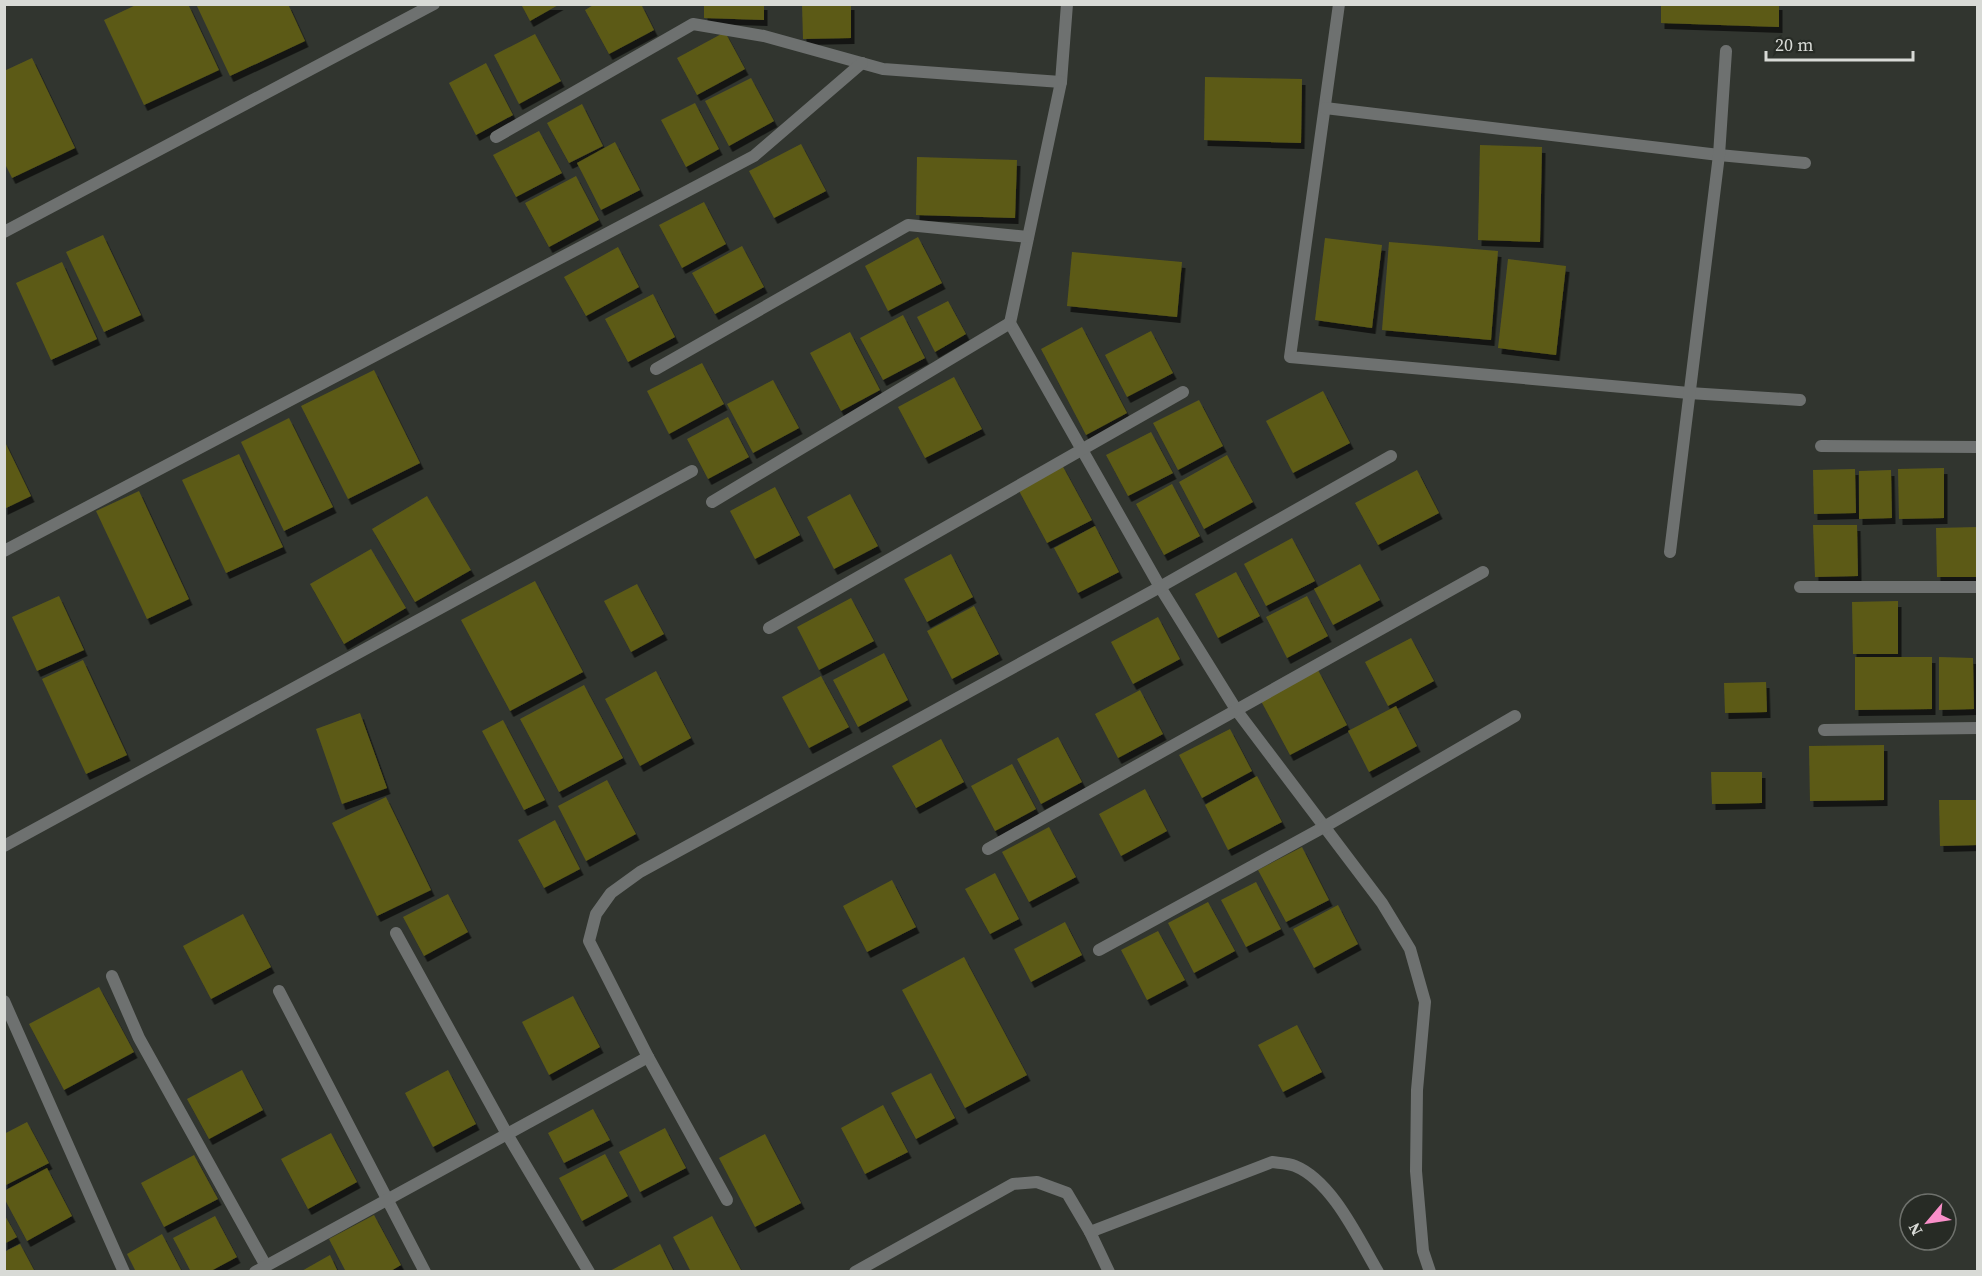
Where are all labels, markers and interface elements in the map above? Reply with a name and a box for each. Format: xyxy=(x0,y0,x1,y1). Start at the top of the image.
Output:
scale bar xyxy=(1766,24,1913,62)
text: 20 m xyxy=(1775,32,1813,57)
north arrow xyxy=(1898,1192,1958,1252)
text: N xyxy=(1902,1219,1927,1240)

